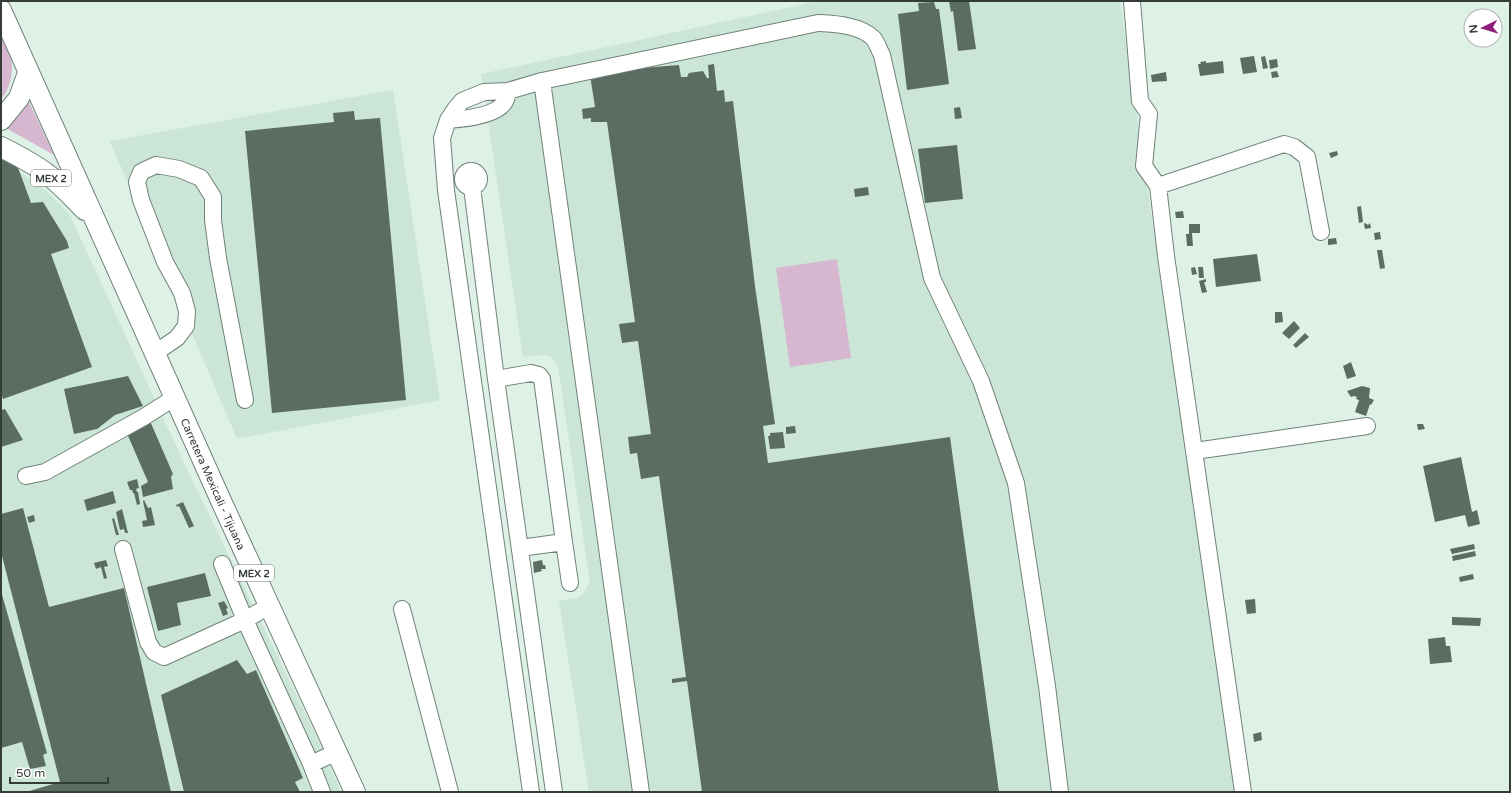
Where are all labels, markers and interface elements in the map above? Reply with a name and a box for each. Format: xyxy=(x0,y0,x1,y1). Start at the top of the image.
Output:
north arrow xyxy=(1463,8,1503,48)
text: N xyxy=(1467,24,1480,34)
road number: MEX 2 xyxy=(31,170,71,186)
street label: Carretera Mexicali - Tijuana xyxy=(178,416,248,552)
road number: MEX 2 xyxy=(234,565,274,581)
scale bar xyxy=(10,759,108,785)
text: 50 m xyxy=(16,766,45,780)

